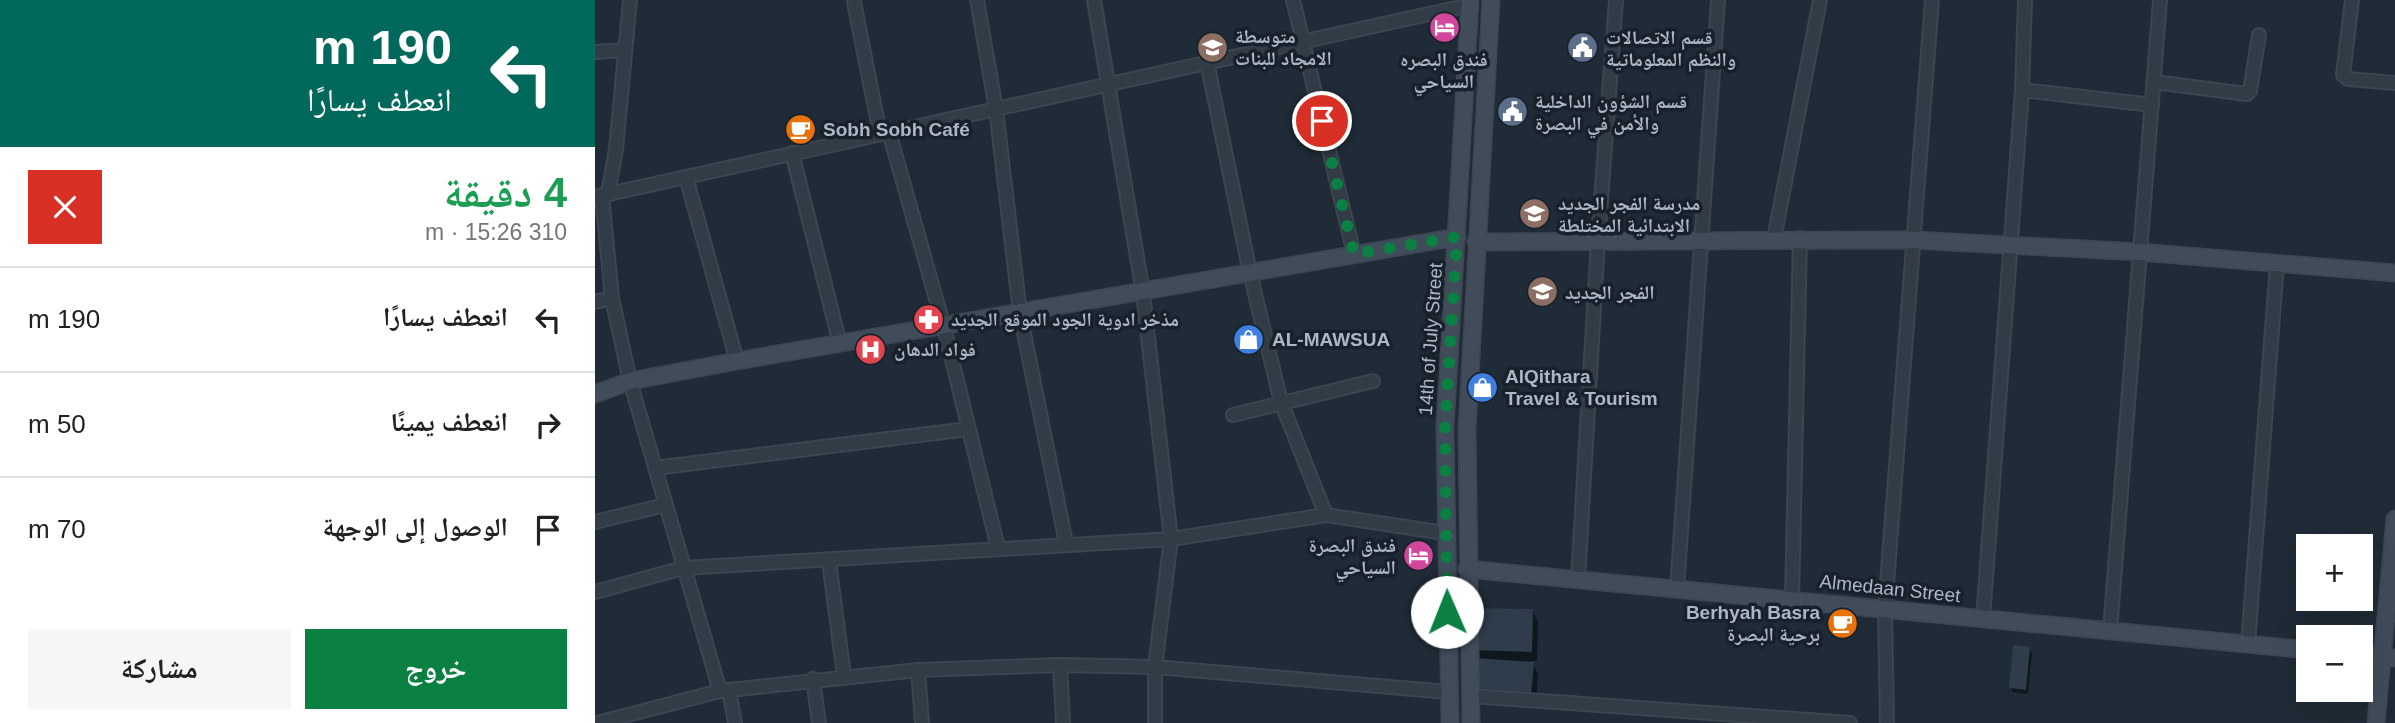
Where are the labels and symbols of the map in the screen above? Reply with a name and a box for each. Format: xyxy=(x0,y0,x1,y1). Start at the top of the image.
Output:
hotel icon: فندق البصره السياحي xyxy=(1427,11,1461,45)
place label: متوسطة الامجاد للبنات xyxy=(1235,26,1332,70)
place label: قسم الاتصالات والنظم المعلوماتية xyxy=(1606,27,1736,72)
school or university icon: متوسطة الامجاد للبنات xyxy=(1195,30,1229,64)
public building icon: قسم الاتصالات والنظم المعلوماتية xyxy=(1566,31,1600,65)
place label: فندق البصره السياحي xyxy=(1400,49,1488,97)
pin xyxy=(1292,91,1352,151)
place label: قسم الشؤون الداخلية والأمن في البصرة xyxy=(1535,91,1687,139)
public building icon: قسم الشؤون الداخلية والأمن في البصرة xyxy=(1495,95,1529,129)
cafe icon: Sobh Sobh Café xyxy=(783,112,817,146)
place label: Sobh Sobh Café xyxy=(823,119,970,140)
place label: مدرسة الفجر الجديد الابتدائية المختلطة xyxy=(1558,193,1700,237)
school or university icon: مدرسة الفجر الجديد الابتدائية المختلطة xyxy=(1518,197,1552,231)
street label: 14th of July Street xyxy=(1415,261,1446,416)
school or university icon: الفجر الجديد xyxy=(1525,275,1559,309)
place label: الفجر الجديد xyxy=(1565,282,1655,304)
pharmacy icon: مذخر ادوية الجود الموقع الجديد xyxy=(911,302,945,336)
place label: مذخر ادوية الجود الموقع الجديد xyxy=(951,309,1179,332)
shop icon: AL-MAWSUA xyxy=(1232,322,1266,356)
place label: AL-MAWSUA xyxy=(1272,329,1390,350)
hospital icon: فواد الدهان xyxy=(854,332,888,366)
place label: فواد الدهان xyxy=(894,339,976,361)
place label: AlQithara Travel & Tourism xyxy=(1505,366,1658,409)
shop icon: AlQithara Travel & Tourism xyxy=(1465,370,1499,404)
place label: فندق البصرة السياحي xyxy=(1309,535,1396,583)
hotel icon: فندق البصرة السياحي xyxy=(1402,539,1436,573)
street label: Almedaan Street xyxy=(1818,571,1962,606)
position arrow xyxy=(1410,575,1484,649)
place label: Berhyah Basra برحية البصرة xyxy=(1686,602,1820,646)
cafe icon: Berhyah Basra برحية البصرة xyxy=(1826,606,1860,640)

